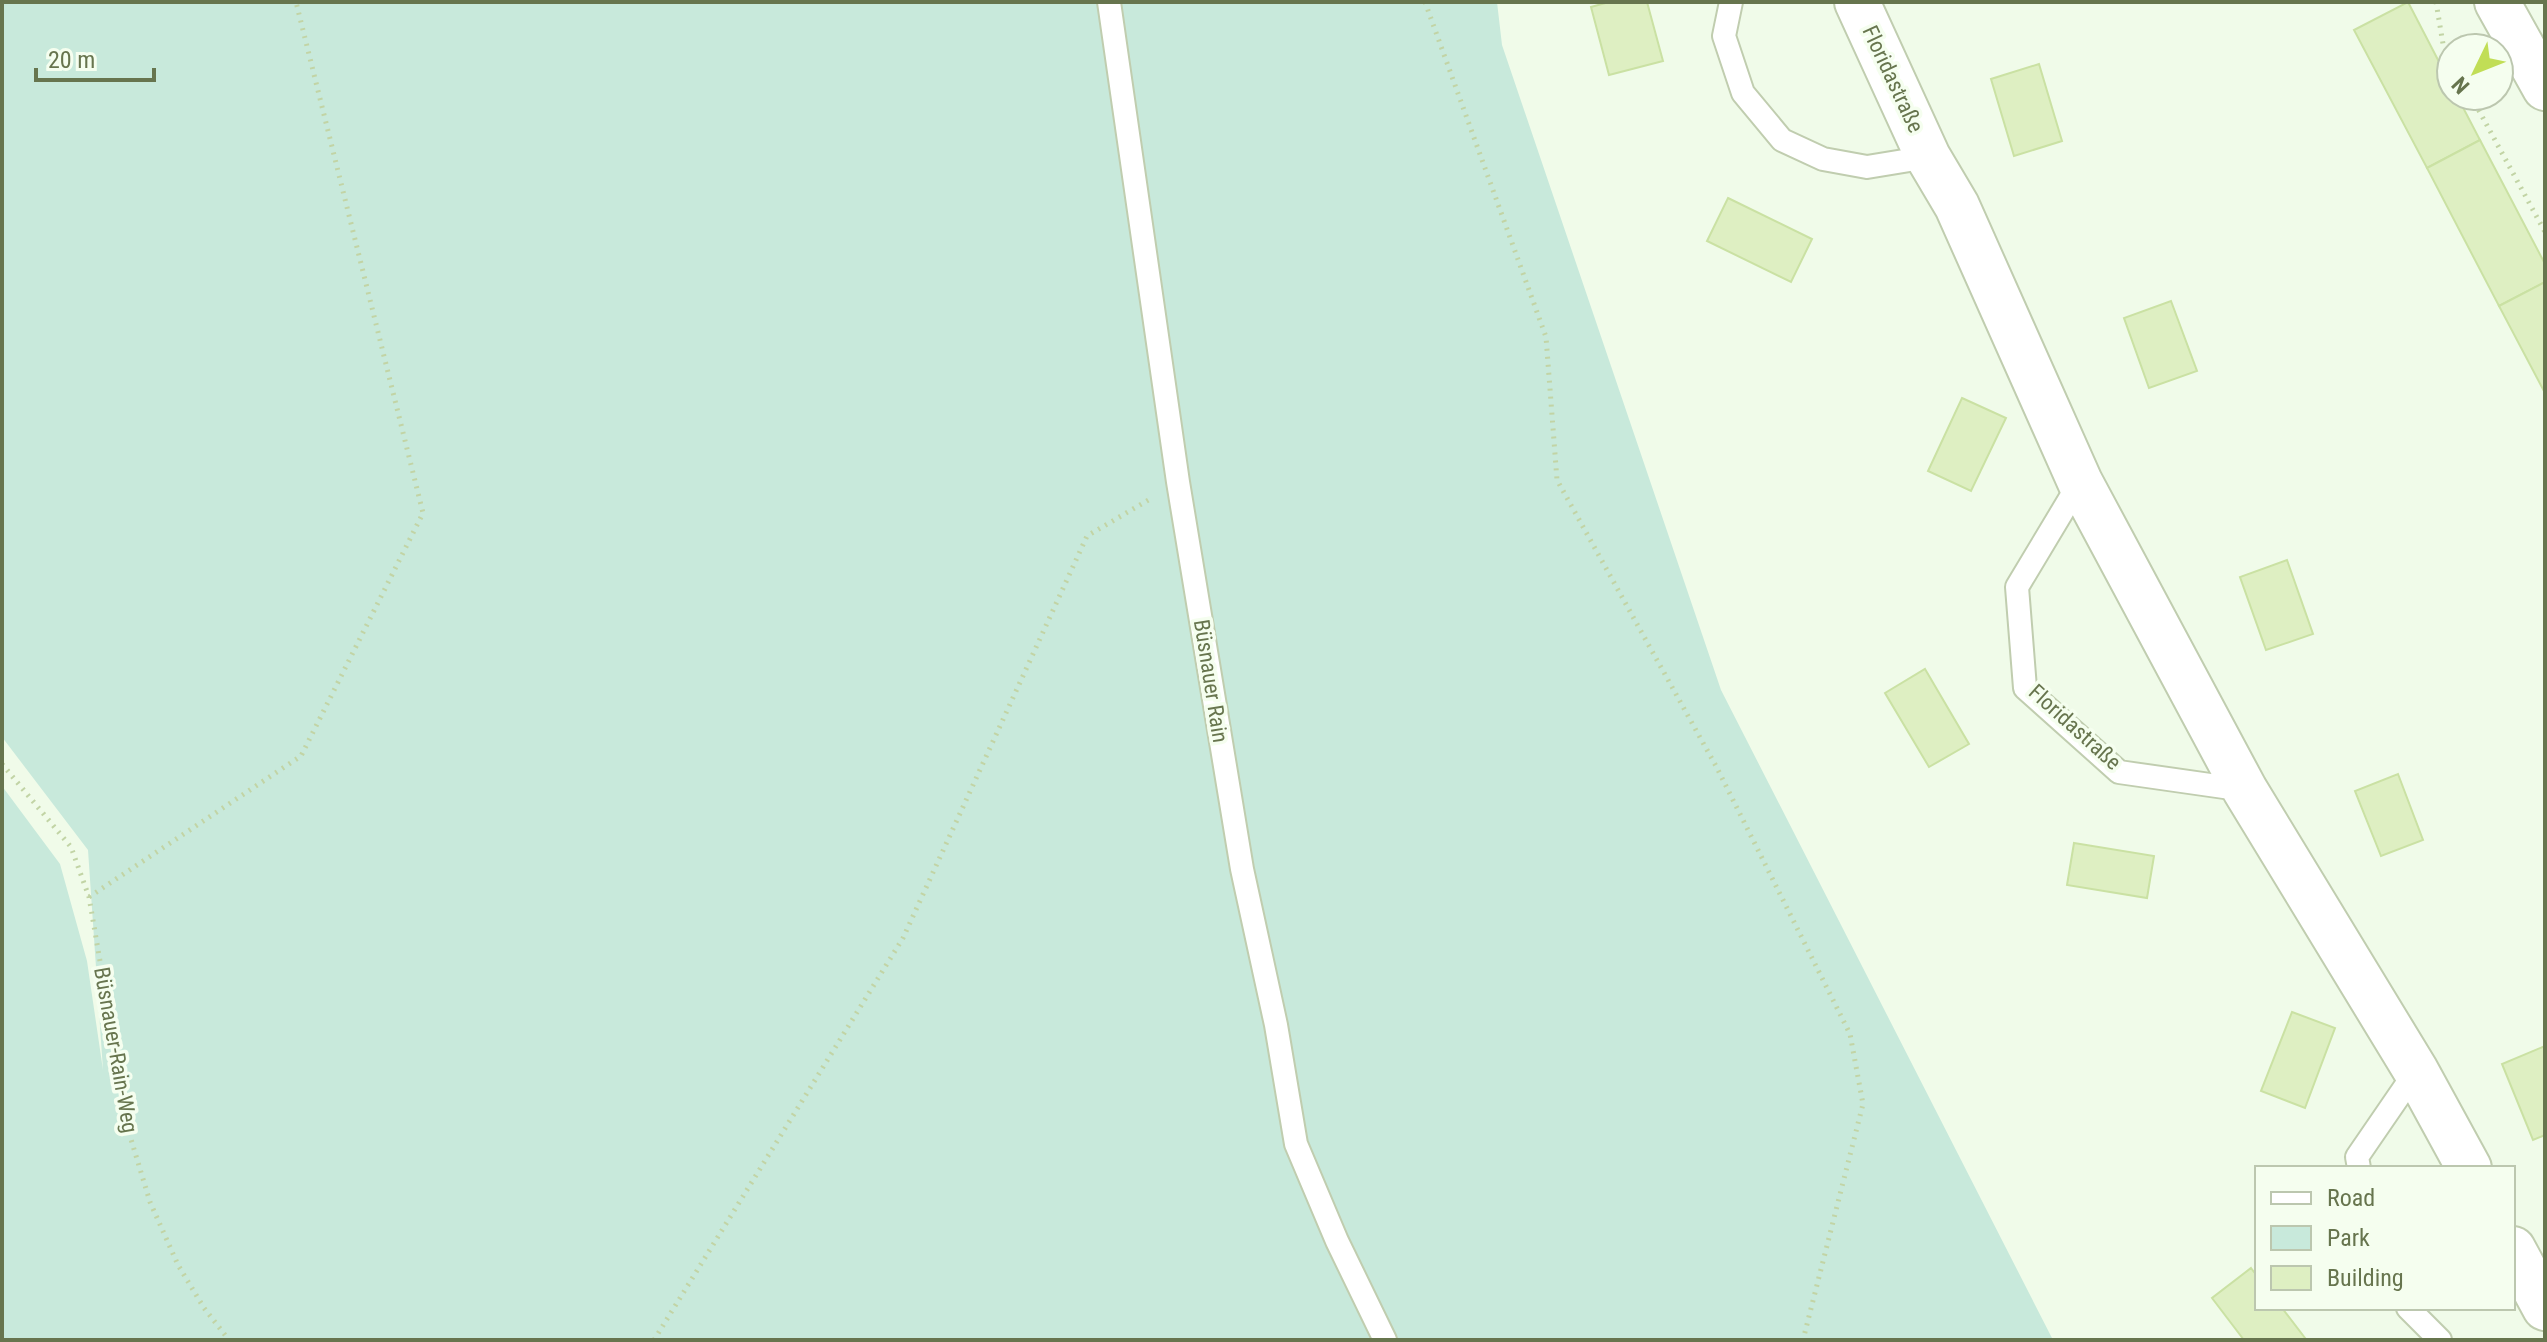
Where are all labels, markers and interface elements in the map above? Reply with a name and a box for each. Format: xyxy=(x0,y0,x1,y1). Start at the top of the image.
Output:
street label: Floridastraße xyxy=(1857,22,1929,136)
scale bar xyxy=(36,32,154,82)
north arrow xyxy=(2435,32,2515,112)
text: 20 m xyxy=(48,46,95,74)
text: N xyxy=(2447,72,2474,99)
street label: Büsnauer Rain xyxy=(1189,618,1233,744)
street label: Floridastraße xyxy=(2024,679,2126,775)
street label: Büsnauer-Rain-Weg xyxy=(89,965,143,1135)
legend xyxy=(2255,1166,2515,1310)
text: Road xyxy=(2327,1184,2375,1212)
text: Park xyxy=(2327,1224,2370,1252)
text: Building xyxy=(2327,1264,2404,1292)

